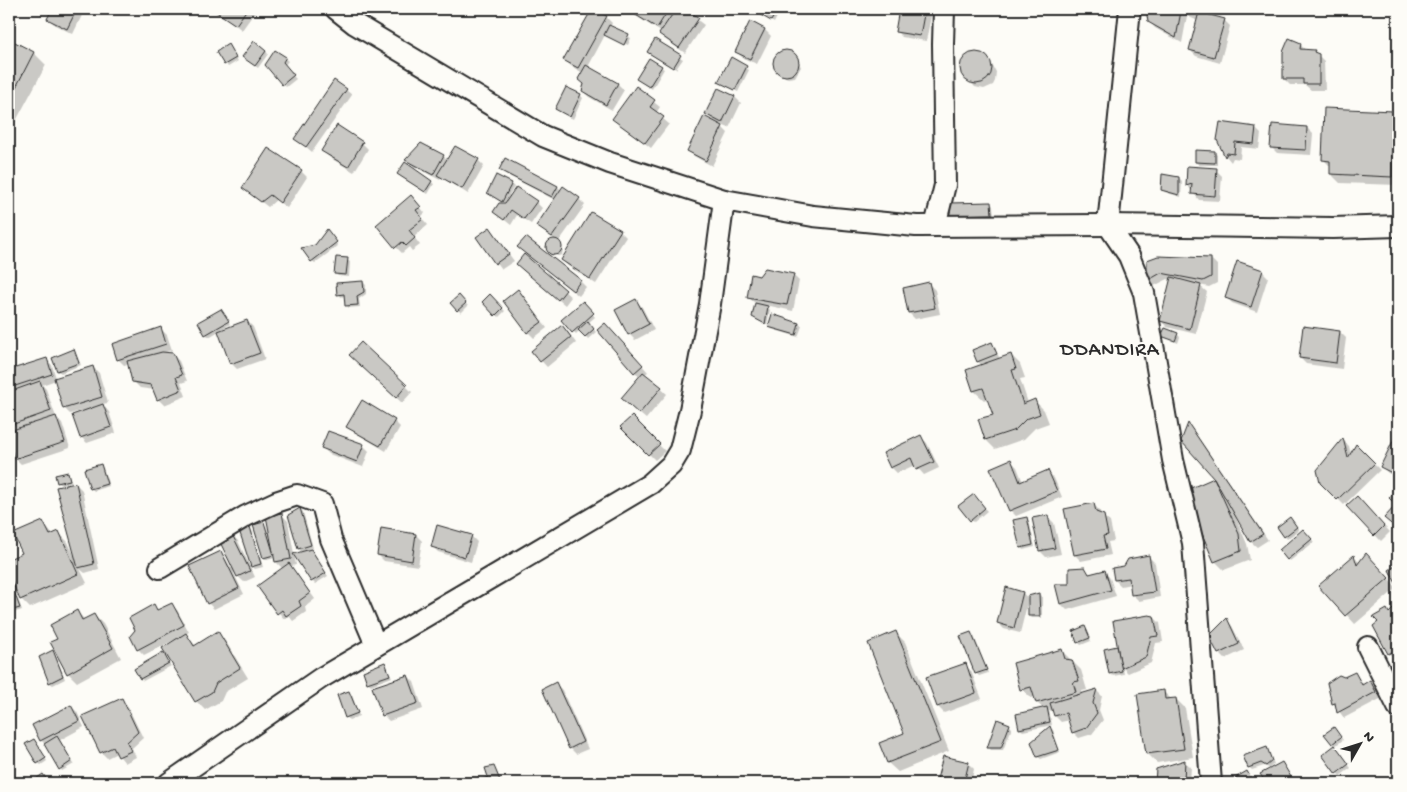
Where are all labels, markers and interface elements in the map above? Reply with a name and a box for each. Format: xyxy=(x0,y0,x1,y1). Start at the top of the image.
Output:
district label: DDANDIRA xyxy=(1058,340,1160,363)
north arrow xyxy=(1334,720,1384,770)
text: N xyxy=(1359,728,1378,746)

